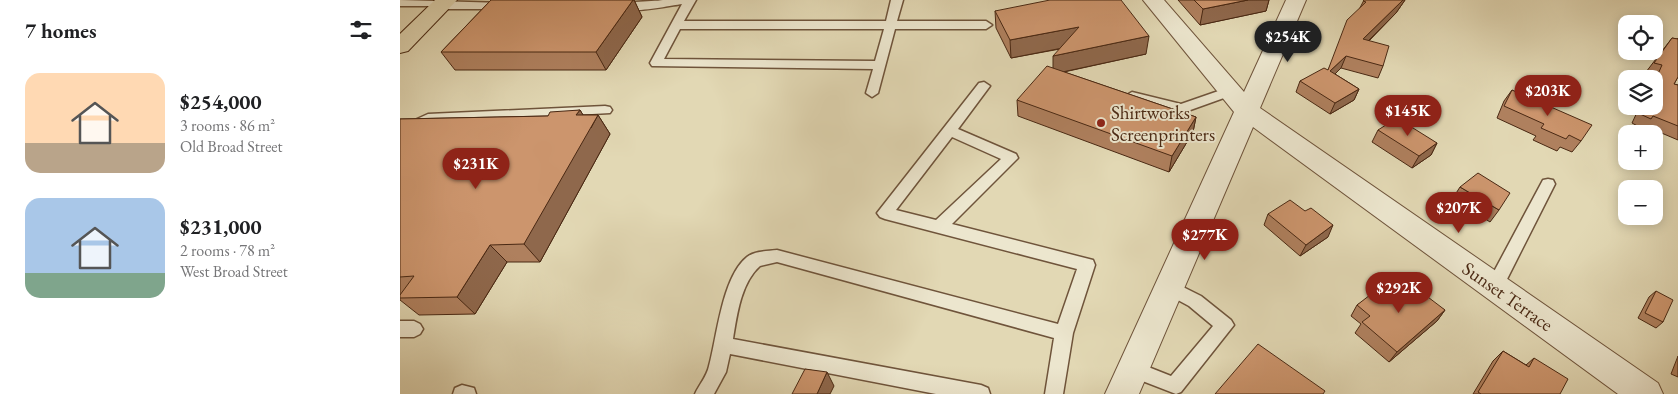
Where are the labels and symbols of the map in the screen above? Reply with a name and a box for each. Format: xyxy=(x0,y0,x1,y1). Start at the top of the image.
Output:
pin: $254K xyxy=(1253,20,1323,63)
pin: $203K xyxy=(1513,74,1583,117)
pin: $145K xyxy=(1373,94,1443,137)
place label: Shirtworks Screenprinters xyxy=(1111,100,1215,147)
marker: Shirtworks Screenprinters xyxy=(1095,117,1107,129)
pin: $231K xyxy=(441,148,511,190)
pin: $207K xyxy=(1424,192,1494,234)
pin: $277K xyxy=(1170,218,1240,261)
street label: Sunset Terrace xyxy=(1457,256,1558,337)
pin: $292K xyxy=(1364,272,1434,314)

